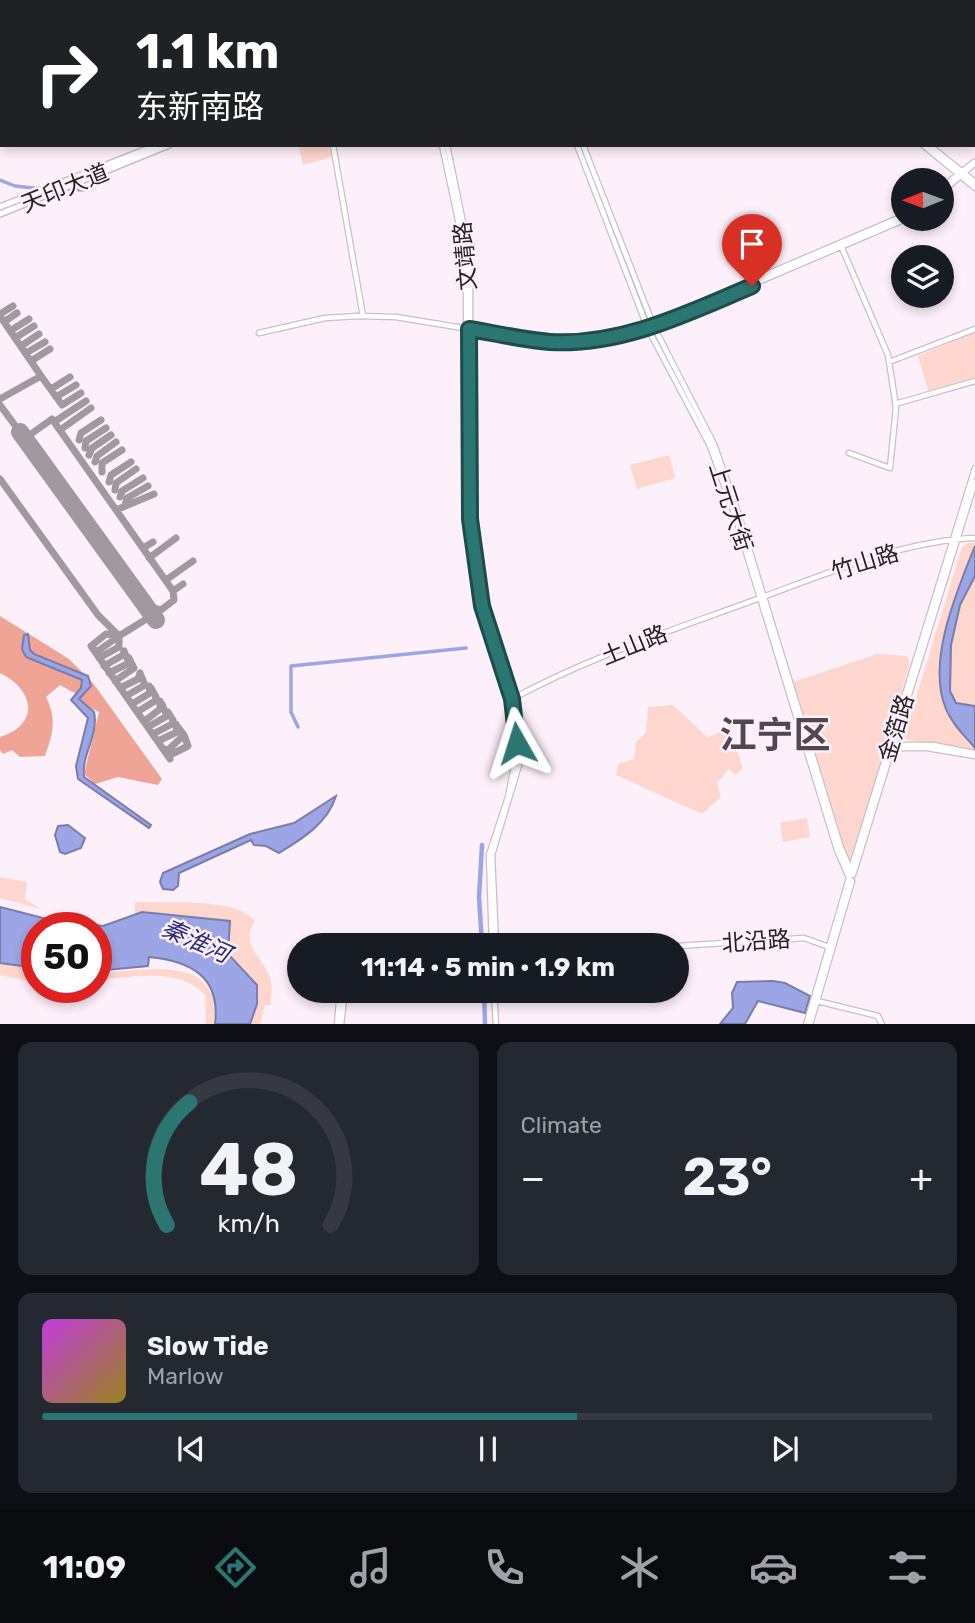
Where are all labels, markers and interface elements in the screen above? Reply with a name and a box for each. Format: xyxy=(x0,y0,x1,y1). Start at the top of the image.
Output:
text: 1.1 km xyxy=(136,22,279,80)
icon: right xyxy=(21,28,112,119)
text: 东新南路 xyxy=(136,88,264,126)
street label: 天印大道 xyxy=(17,158,113,218)
north arrow xyxy=(891,168,954,231)
map controls xyxy=(891,168,954,308)
pin xyxy=(722,214,782,286)
street label: 文靖路 xyxy=(448,220,482,292)
icon: arrive xyxy=(733,225,771,263)
button: layers xyxy=(891,245,954,308)
street label: 上元大街 xyxy=(703,459,759,555)
street label: 竹山路 xyxy=(828,539,902,585)
street label: 土山路 xyxy=(597,619,671,671)
street label: 金箔路 xyxy=(873,691,919,765)
position arrow xyxy=(480,706,554,780)
district label: 江宁区 xyxy=(720,713,831,757)
speed limit sign: 50 xyxy=(21,912,112,1003)
water label: 秦淮河 xyxy=(157,914,238,970)
street label: 北沿路 xyxy=(721,925,791,957)
text: 11:14 · 5 min · 1.9 km xyxy=(361,952,615,983)
text: Climate xyxy=(521,1111,602,1139)
text: 48 xyxy=(199,1127,298,1213)
text: 23° xyxy=(683,1146,772,1208)
text: − xyxy=(521,1155,545,1201)
text: + xyxy=(909,1155,933,1201)
text: km/h xyxy=(217,1208,279,1237)
text: Slow Tide xyxy=(147,1331,269,1362)
text: Marlow xyxy=(147,1362,224,1390)
icon: previous xyxy=(172,1430,210,1468)
icon: pause xyxy=(469,1430,507,1468)
icon: next xyxy=(766,1430,804,1468)
icon: directions xyxy=(211,1543,260,1592)
icon: music xyxy=(346,1543,395,1592)
icon: phone xyxy=(480,1543,529,1592)
icon: climate xyxy=(615,1543,664,1592)
icon: car xyxy=(749,1543,798,1592)
icon: filters xyxy=(883,1543,932,1592)
text: 11:09 xyxy=(43,1548,126,1586)

